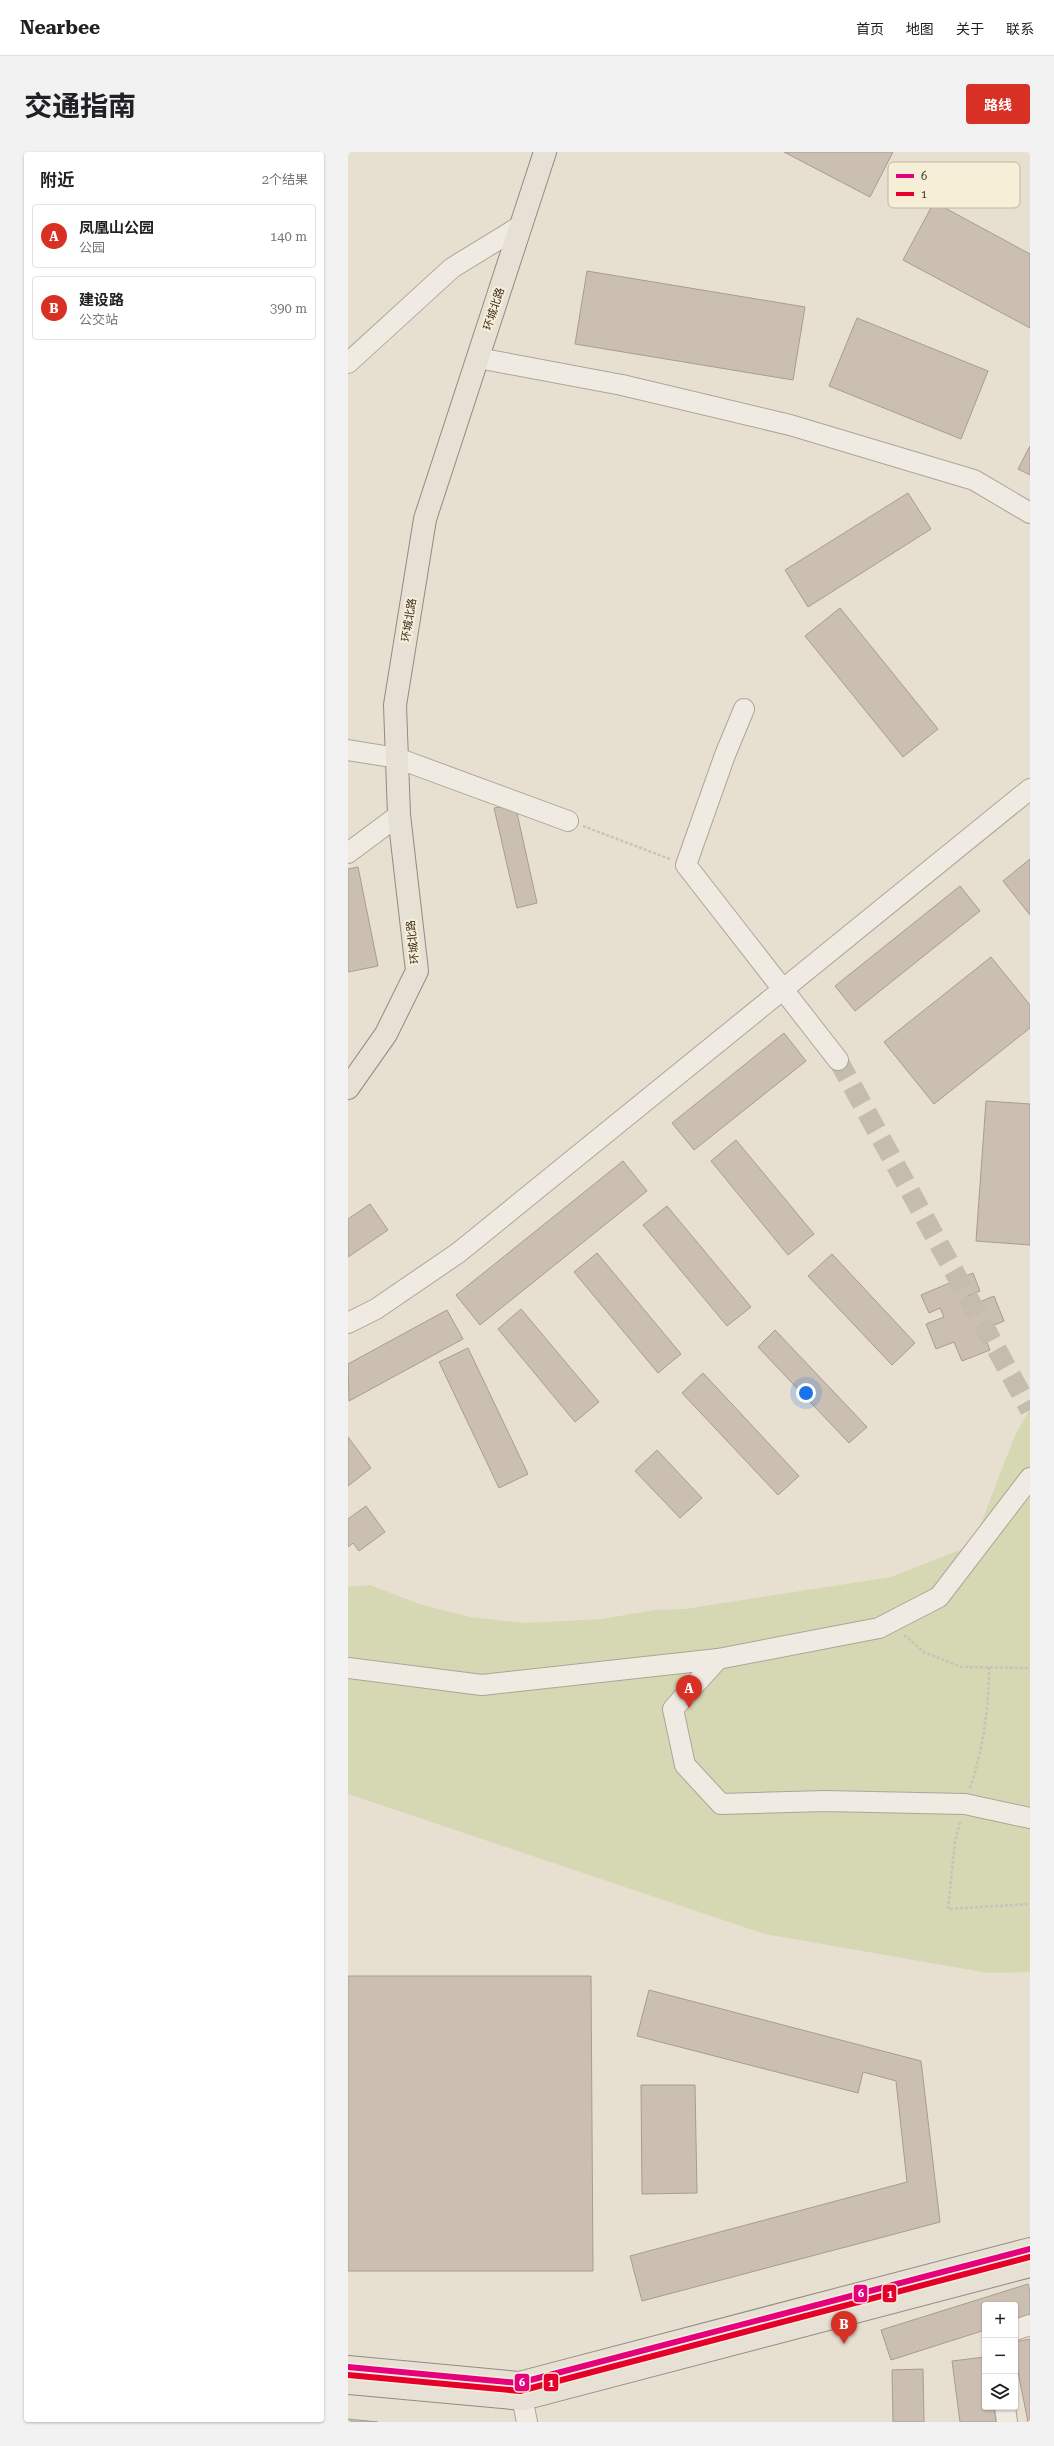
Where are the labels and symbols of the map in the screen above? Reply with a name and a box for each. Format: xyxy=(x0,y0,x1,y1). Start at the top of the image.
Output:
legend xyxy=(888,162,1020,208)
text: 6 xyxy=(921,170,927,183)
text: 1 xyxy=(921,188,927,201)
street label: 环城北路 xyxy=(481,286,507,332)
street label: 环城北路 xyxy=(399,597,419,643)
street label: 环城北路 xyxy=(404,919,422,965)
your location xyxy=(796,1383,816,1403)
pin: A xyxy=(676,1675,702,1708)
line badge: 6 xyxy=(853,2284,868,2303)
line badge: 1 xyxy=(882,2284,897,2303)
text: 6 xyxy=(858,2287,864,2300)
text: 1 xyxy=(887,2288,893,2301)
pin: B xyxy=(831,2311,857,2344)
line badge: 6 xyxy=(514,2373,530,2392)
line badge: 1 xyxy=(543,2373,559,2392)
text: 6 xyxy=(519,2376,525,2389)
text: 1 xyxy=(548,2377,554,2390)

